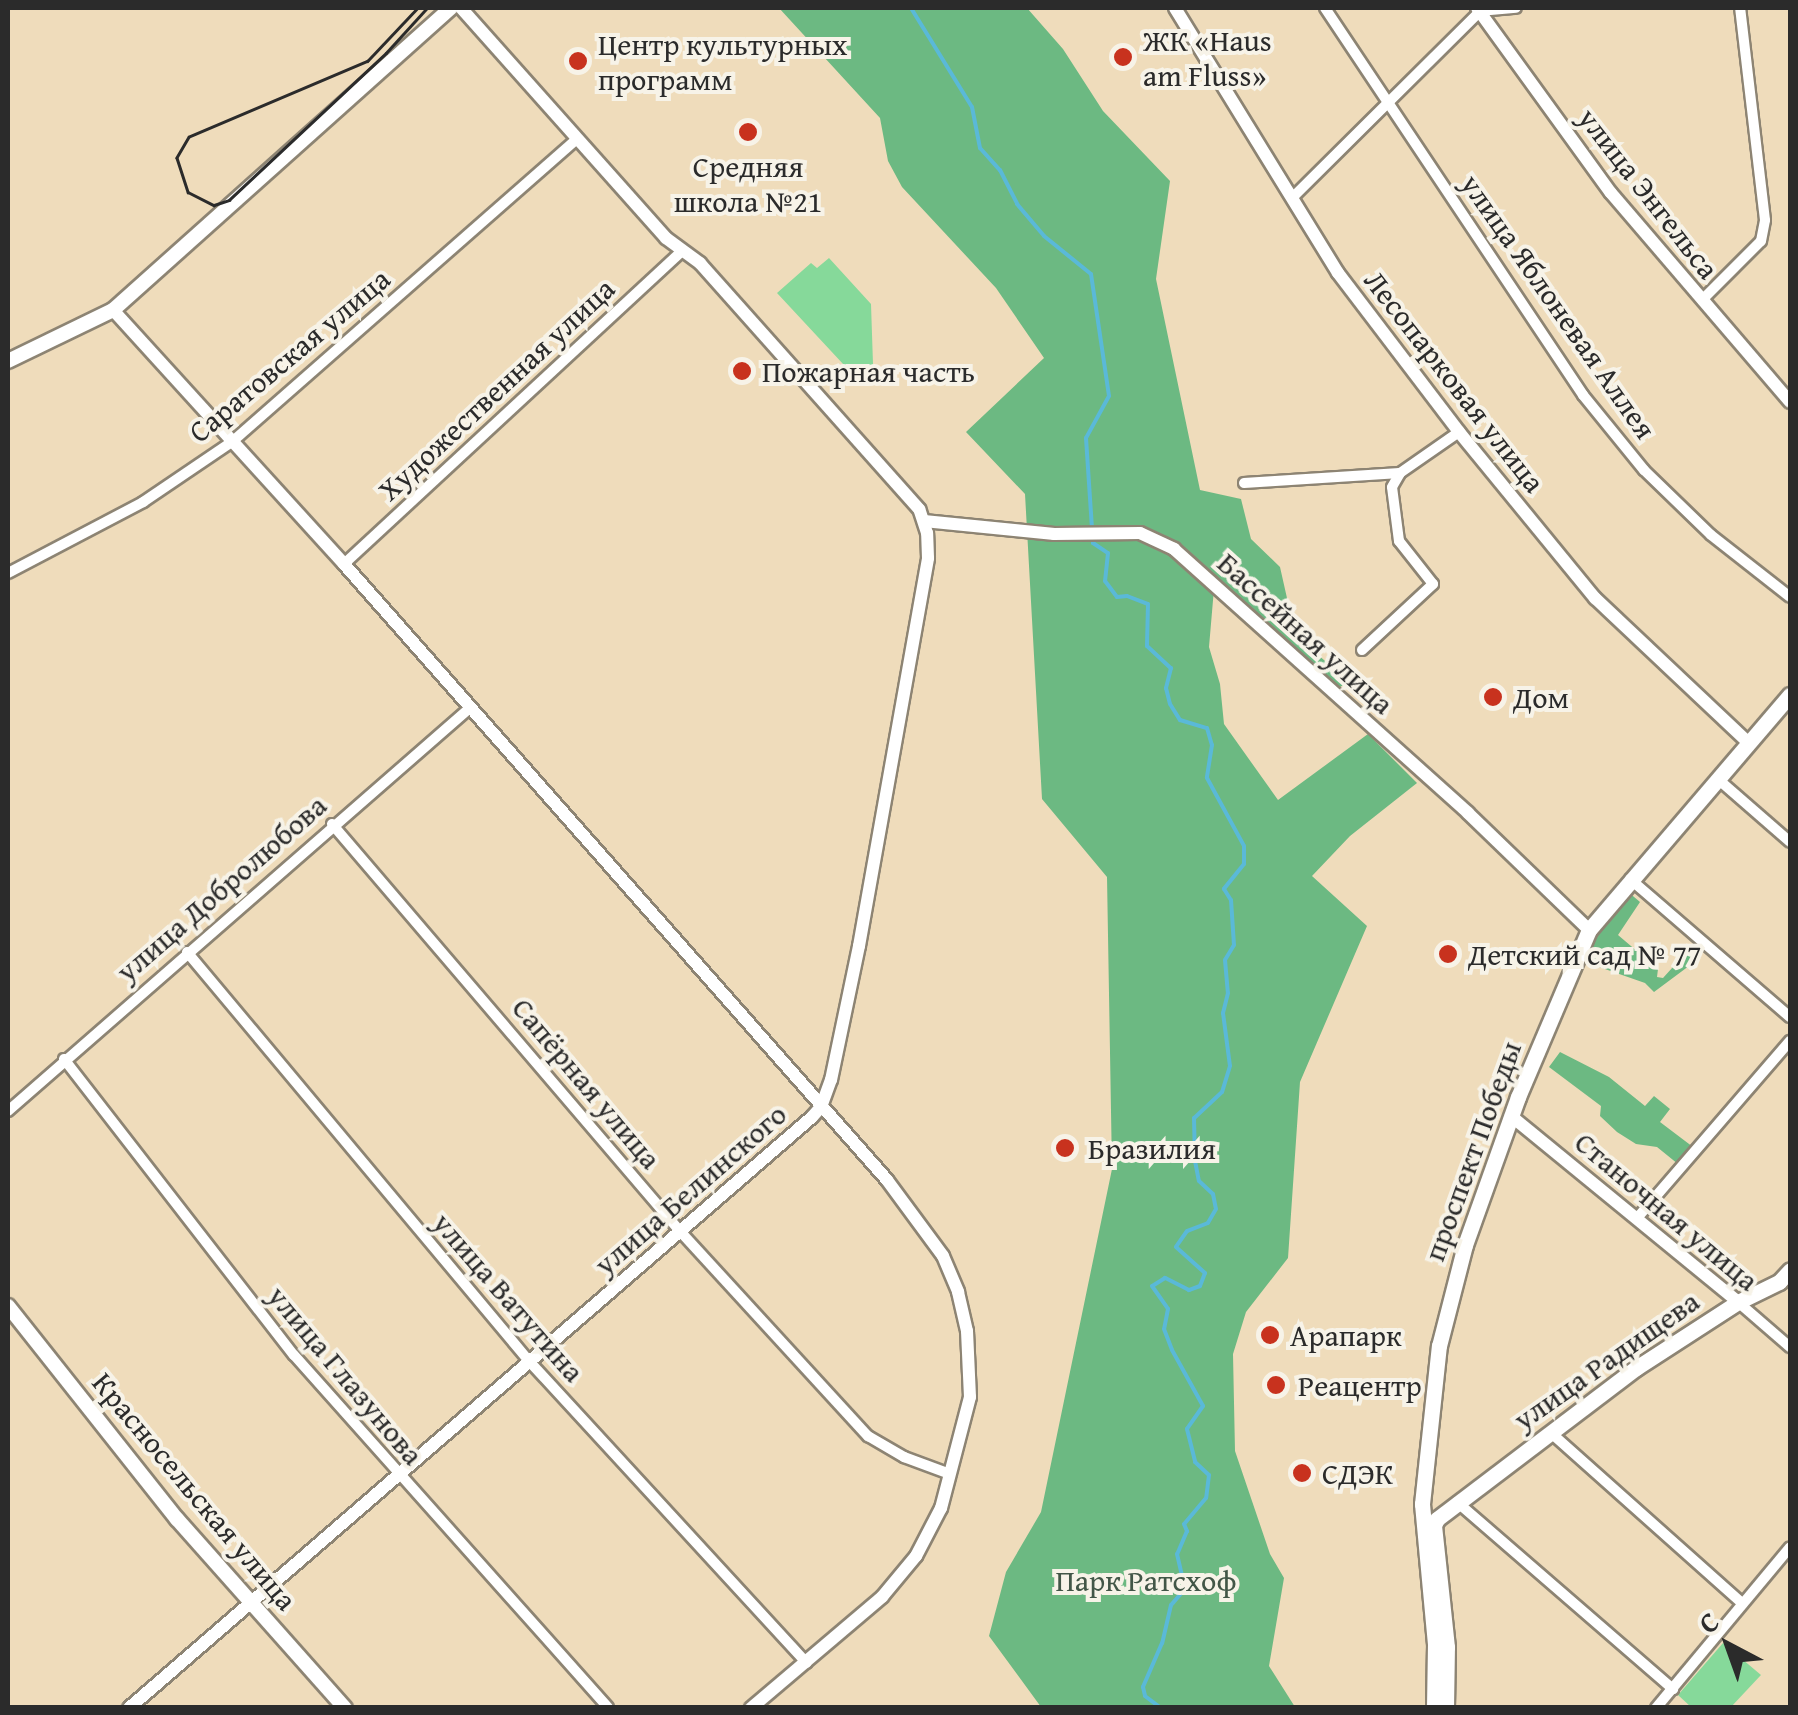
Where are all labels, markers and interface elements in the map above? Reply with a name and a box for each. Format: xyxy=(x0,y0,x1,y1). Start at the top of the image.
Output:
place label: ЖК «Haus am Fluss» xyxy=(1143,22,1272,92)
place label: Центр культурных программ xyxy=(598,26,847,96)
marker: ЖК «Haus am Fluss» xyxy=(1112,46,1134,68)
marker: Центр культурных программ xyxy=(567,50,589,72)
street label: улица Энгельса xyxy=(1571,100,1727,286)
marker: Средняя школа №21 xyxy=(737,121,759,143)
place label: Средняя школа №21 xyxy=(674,148,822,218)
street label: улица Яблоневая Аллея xyxy=(1454,167,1664,445)
street label: Саратовская улица xyxy=(181,260,397,450)
street label: Лесопарковая улица xyxy=(1357,263,1553,499)
street label: Художественная улица xyxy=(370,270,622,508)
place label: Пожарная часть xyxy=(762,353,975,389)
marker: Пожарная часть xyxy=(731,360,753,382)
street label: Бассейная улица xyxy=(1211,545,1401,721)
place label: Дом xyxy=(1513,679,1569,715)
marker: Дом xyxy=(1482,686,1504,708)
street label: улица Добролюбова xyxy=(109,787,333,989)
place label: Детский сад № 77 xyxy=(1468,936,1701,972)
marker: Детский сад № 77 xyxy=(1437,943,1459,965)
street label: Сапёрная улица xyxy=(505,990,669,1176)
street label: проспект Победы xyxy=(1416,1036,1528,1266)
street label: улица Белинского xyxy=(587,1096,793,1282)
street label: Станочная улица xyxy=(1568,1124,1766,1298)
place label: Бразилия xyxy=(1088,1130,1216,1166)
marker: Бразилия xyxy=(1052,1135,1078,1161)
street label: улица Ватутина xyxy=(426,1205,592,1389)
street label: улица Глазунова xyxy=(261,1278,431,1472)
street label: улица Радищева xyxy=(1506,1283,1706,1437)
place label: Арапарк xyxy=(1290,1317,1402,1353)
marker: Арапарк xyxy=(1259,1324,1281,1346)
street label: Красносельская улица xyxy=(85,1365,305,1617)
place label: Реацентр xyxy=(1298,1367,1422,1403)
marker: Реацентр xyxy=(1263,1372,1289,1398)
place label: СДЭК xyxy=(1322,1455,1393,1491)
marker: СДЭК xyxy=(1291,1462,1313,1484)
park label: Парк Ратсхоф xyxy=(1055,1562,1237,1598)
north arrow xyxy=(1678,1595,1778,1695)
text: С xyxy=(1689,1601,1727,1643)

